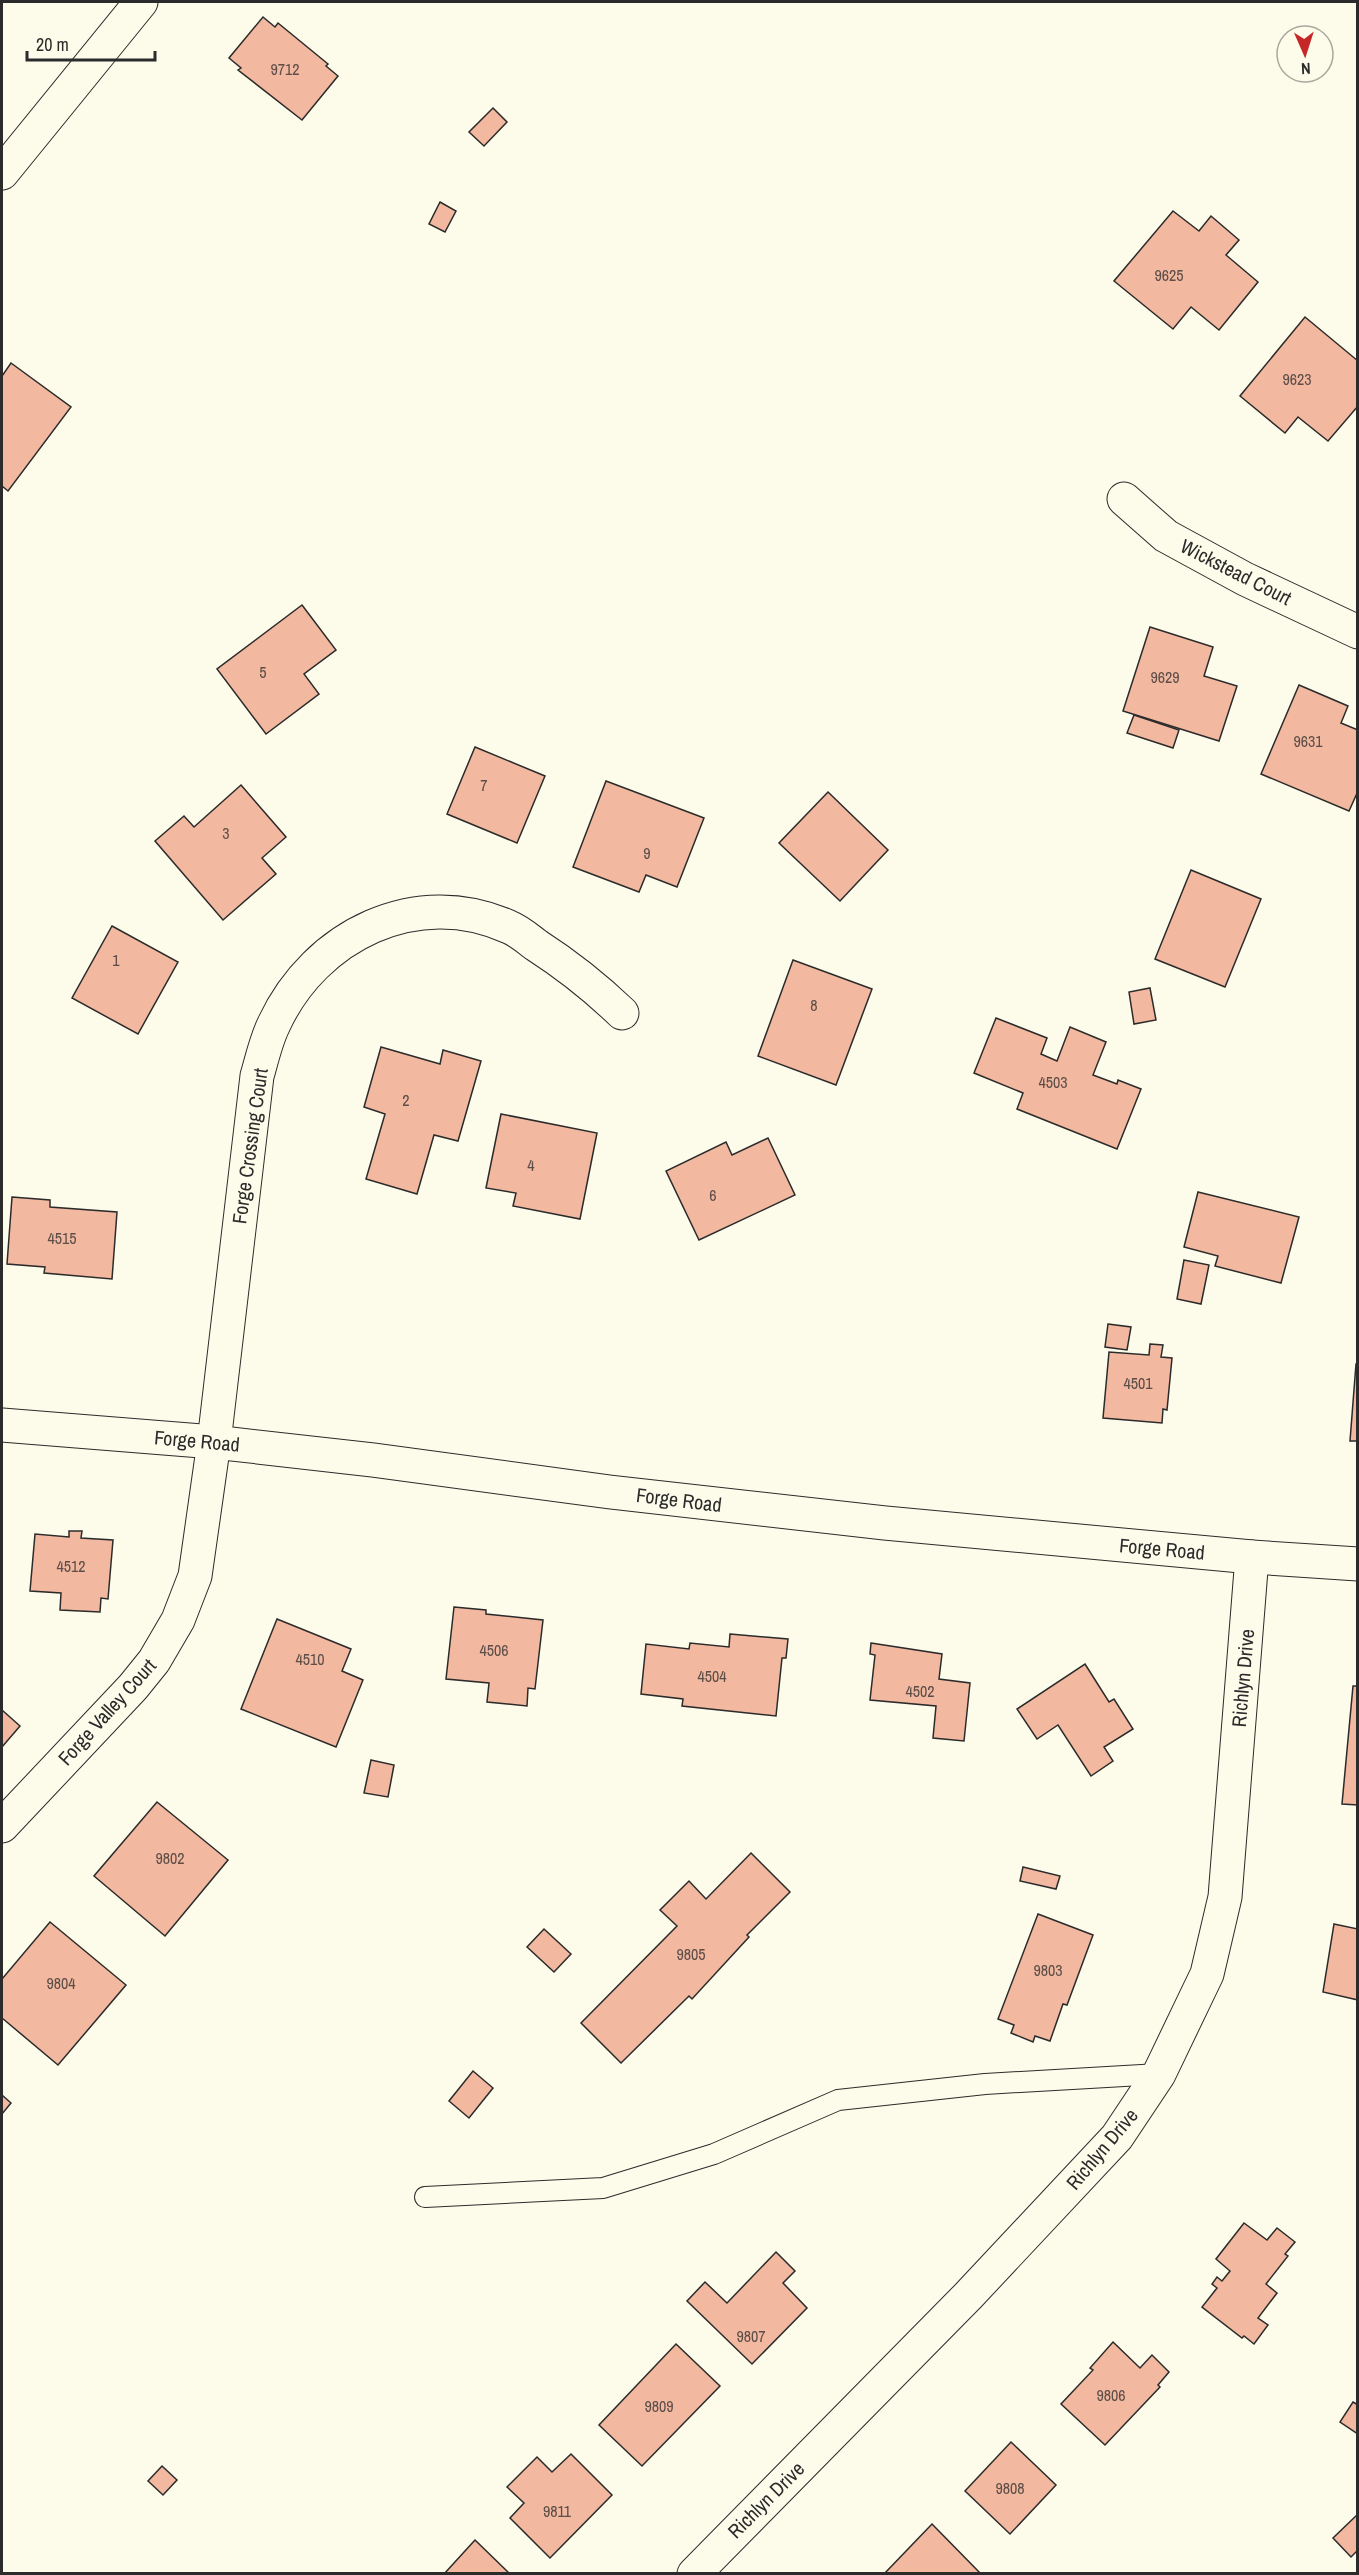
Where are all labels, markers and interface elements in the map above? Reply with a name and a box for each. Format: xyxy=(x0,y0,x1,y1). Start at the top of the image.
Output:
scale bar xyxy=(27,24,154,62)
north arrow xyxy=(1275,24,1335,84)
text: 20 m xyxy=(36,32,69,57)
house number: 9712 xyxy=(270,58,300,80)
text: N xyxy=(1300,58,1311,80)
house number: 9625 xyxy=(1154,264,1184,286)
house number: 9623 xyxy=(1282,368,1312,390)
street label: Wickstead Court xyxy=(1176,532,1297,611)
house number: 5 xyxy=(259,661,267,683)
house number: 9629 xyxy=(1150,666,1180,688)
house number: 9631 xyxy=(1293,730,1323,752)
house number: 7 xyxy=(480,774,488,796)
house number: 3 xyxy=(222,822,230,844)
house number: 9 xyxy=(643,842,651,864)
house number: 1 xyxy=(112,949,120,971)
house number: 8 xyxy=(810,994,818,1016)
street label: Forge Crossing Court xyxy=(225,1066,274,1225)
house number: 4503 xyxy=(1038,1071,1068,1093)
house number: 2 xyxy=(402,1089,410,1111)
house number: 4 xyxy=(527,1154,535,1176)
house number: 6 xyxy=(709,1184,717,1206)
house number: 4515 xyxy=(47,1227,77,1249)
house number: 4501 xyxy=(1123,1372,1153,1394)
street label: Forge Road xyxy=(153,1423,241,1458)
street label: Forge Road xyxy=(635,1481,723,1518)
street label: Forge Road xyxy=(1118,1531,1206,1566)
house number: 4512 xyxy=(56,1555,86,1577)
street label: Richlyn Drive xyxy=(1225,1628,1260,1728)
house number: 4506 xyxy=(479,1639,509,1661)
house number: 4510 xyxy=(295,1648,325,1670)
street label: Forge Valley Court xyxy=(52,1652,162,1771)
house number: 4504 xyxy=(697,1665,727,1687)
house number: 4502 xyxy=(905,1680,935,1702)
house number: 9802 xyxy=(155,1847,185,1869)
house number: 9805 xyxy=(676,1943,706,1965)
house number: 9803 xyxy=(1033,1959,1063,1981)
house number: 9804 xyxy=(46,1972,76,1994)
street label: Richlyn Drive xyxy=(1060,2102,1144,2195)
house number: 9807 xyxy=(736,2325,766,2347)
house number: 9806 xyxy=(1096,2384,1126,2406)
house number: 9809 xyxy=(644,2395,674,2417)
street label: Richlyn Drive xyxy=(721,2455,810,2544)
house number: 9808 xyxy=(995,2477,1025,2499)
house number: 9811 xyxy=(543,2500,572,2522)

